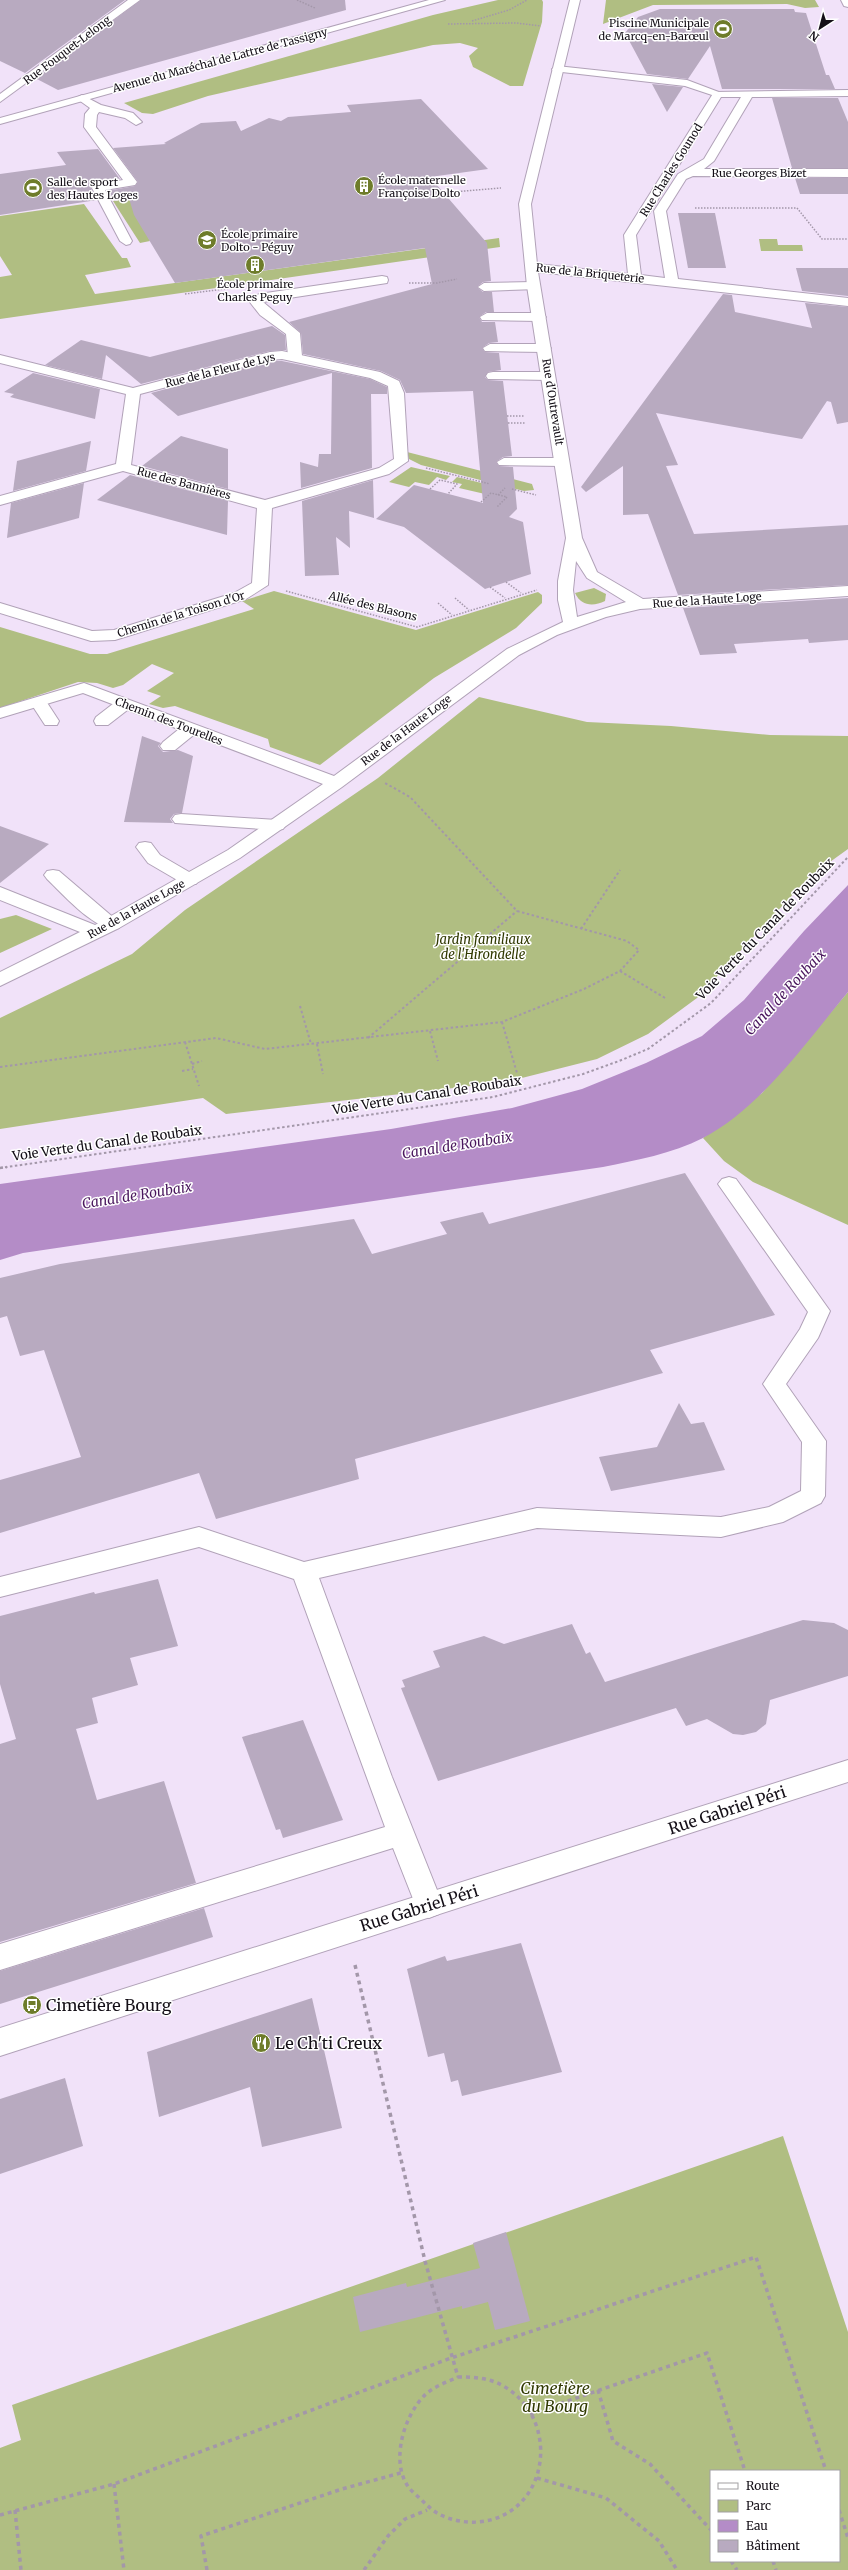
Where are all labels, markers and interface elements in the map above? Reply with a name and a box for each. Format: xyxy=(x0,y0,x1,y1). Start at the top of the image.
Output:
north arrow xyxy=(800,8,840,48)
street label: Rue Fouquet-Lelong xyxy=(20,12,114,87)
place label: Piscine Municipale de Marcq-en-Barœul xyxy=(599,16,710,43)
sports icon: Piscine Municipale de Marcq-en-Barœul xyxy=(712,18,734,40)
street label: Avenue du Maréchal de Lattre de Tassigny xyxy=(110,24,330,96)
text: N xyxy=(806,28,822,44)
street label: Rue Charles Gounod xyxy=(637,121,706,219)
street label: Rue Georges Bizet xyxy=(711,166,807,180)
place label: École maternelle Françoise Dolto xyxy=(378,173,466,200)
place label: Salle de sport des Hautes Loges xyxy=(47,175,138,202)
building icon: École maternelle Françoise Dolto xyxy=(353,175,375,197)
sports icon: Salle de sport des Hautes Loges xyxy=(22,177,44,199)
place label: École primaire Dolto - Péguy xyxy=(221,227,298,254)
school or university icon: École primaire Dolto - Péguy xyxy=(196,229,218,251)
building icon: École primaire Charles Peguy xyxy=(244,254,266,276)
street label: Rue de la Briqueterie xyxy=(535,260,645,286)
place label: École primaire Charles Peguy xyxy=(217,277,294,304)
street label: Rue de la Fleur de Lys xyxy=(163,350,277,390)
street label: Rue d'Outrevault xyxy=(539,357,567,447)
street label: Rue des Bannières xyxy=(136,464,232,502)
street label: Chemin de la Toison d'Or xyxy=(116,588,246,640)
street label: Allée des Blasons xyxy=(326,588,419,624)
street label: Rue de la Haute Loge xyxy=(652,589,762,611)
street label: Rue de la Haute Loge xyxy=(358,691,454,768)
street label: Chemin des Tourelles xyxy=(113,694,225,748)
street label: Voie Verte du Canal de Roubaix xyxy=(693,855,837,1003)
street label: Rue de la Haute Loge xyxy=(85,876,187,942)
park label: Jardin familiaux de l'Hirondelle xyxy=(434,931,531,963)
water label: Canal de Roubaix xyxy=(741,946,829,1038)
street label: Voie Verte du Canal de Roubaix xyxy=(330,1072,523,1119)
street label: Voie Verte du Canal de Roubaix xyxy=(10,1121,203,1165)
water label: Canal de Roubaix xyxy=(401,1127,514,1163)
water label: Canal de Roubaix xyxy=(81,1177,194,1213)
street label: Rue Gabriel Péri xyxy=(665,1782,789,1838)
street label: Rue Gabriel Péri xyxy=(357,1880,481,1936)
bus stop icon: Cimetière Bourg xyxy=(21,1994,43,2016)
place label: Cimetière Bourg xyxy=(46,1995,172,2015)
restaurant icon: Le Ch'ti Creux xyxy=(250,2032,272,2054)
place label: Le Ch'ti Creux xyxy=(275,2033,382,2053)
park label: Cimetière du Bourg xyxy=(520,2378,590,2416)
legend xyxy=(710,2470,840,2562)
text: Route xyxy=(746,2478,779,2493)
text: Parc xyxy=(746,2498,771,2513)
text: Eau xyxy=(746,2518,768,2533)
text: Bâtiment xyxy=(746,2538,800,2553)

